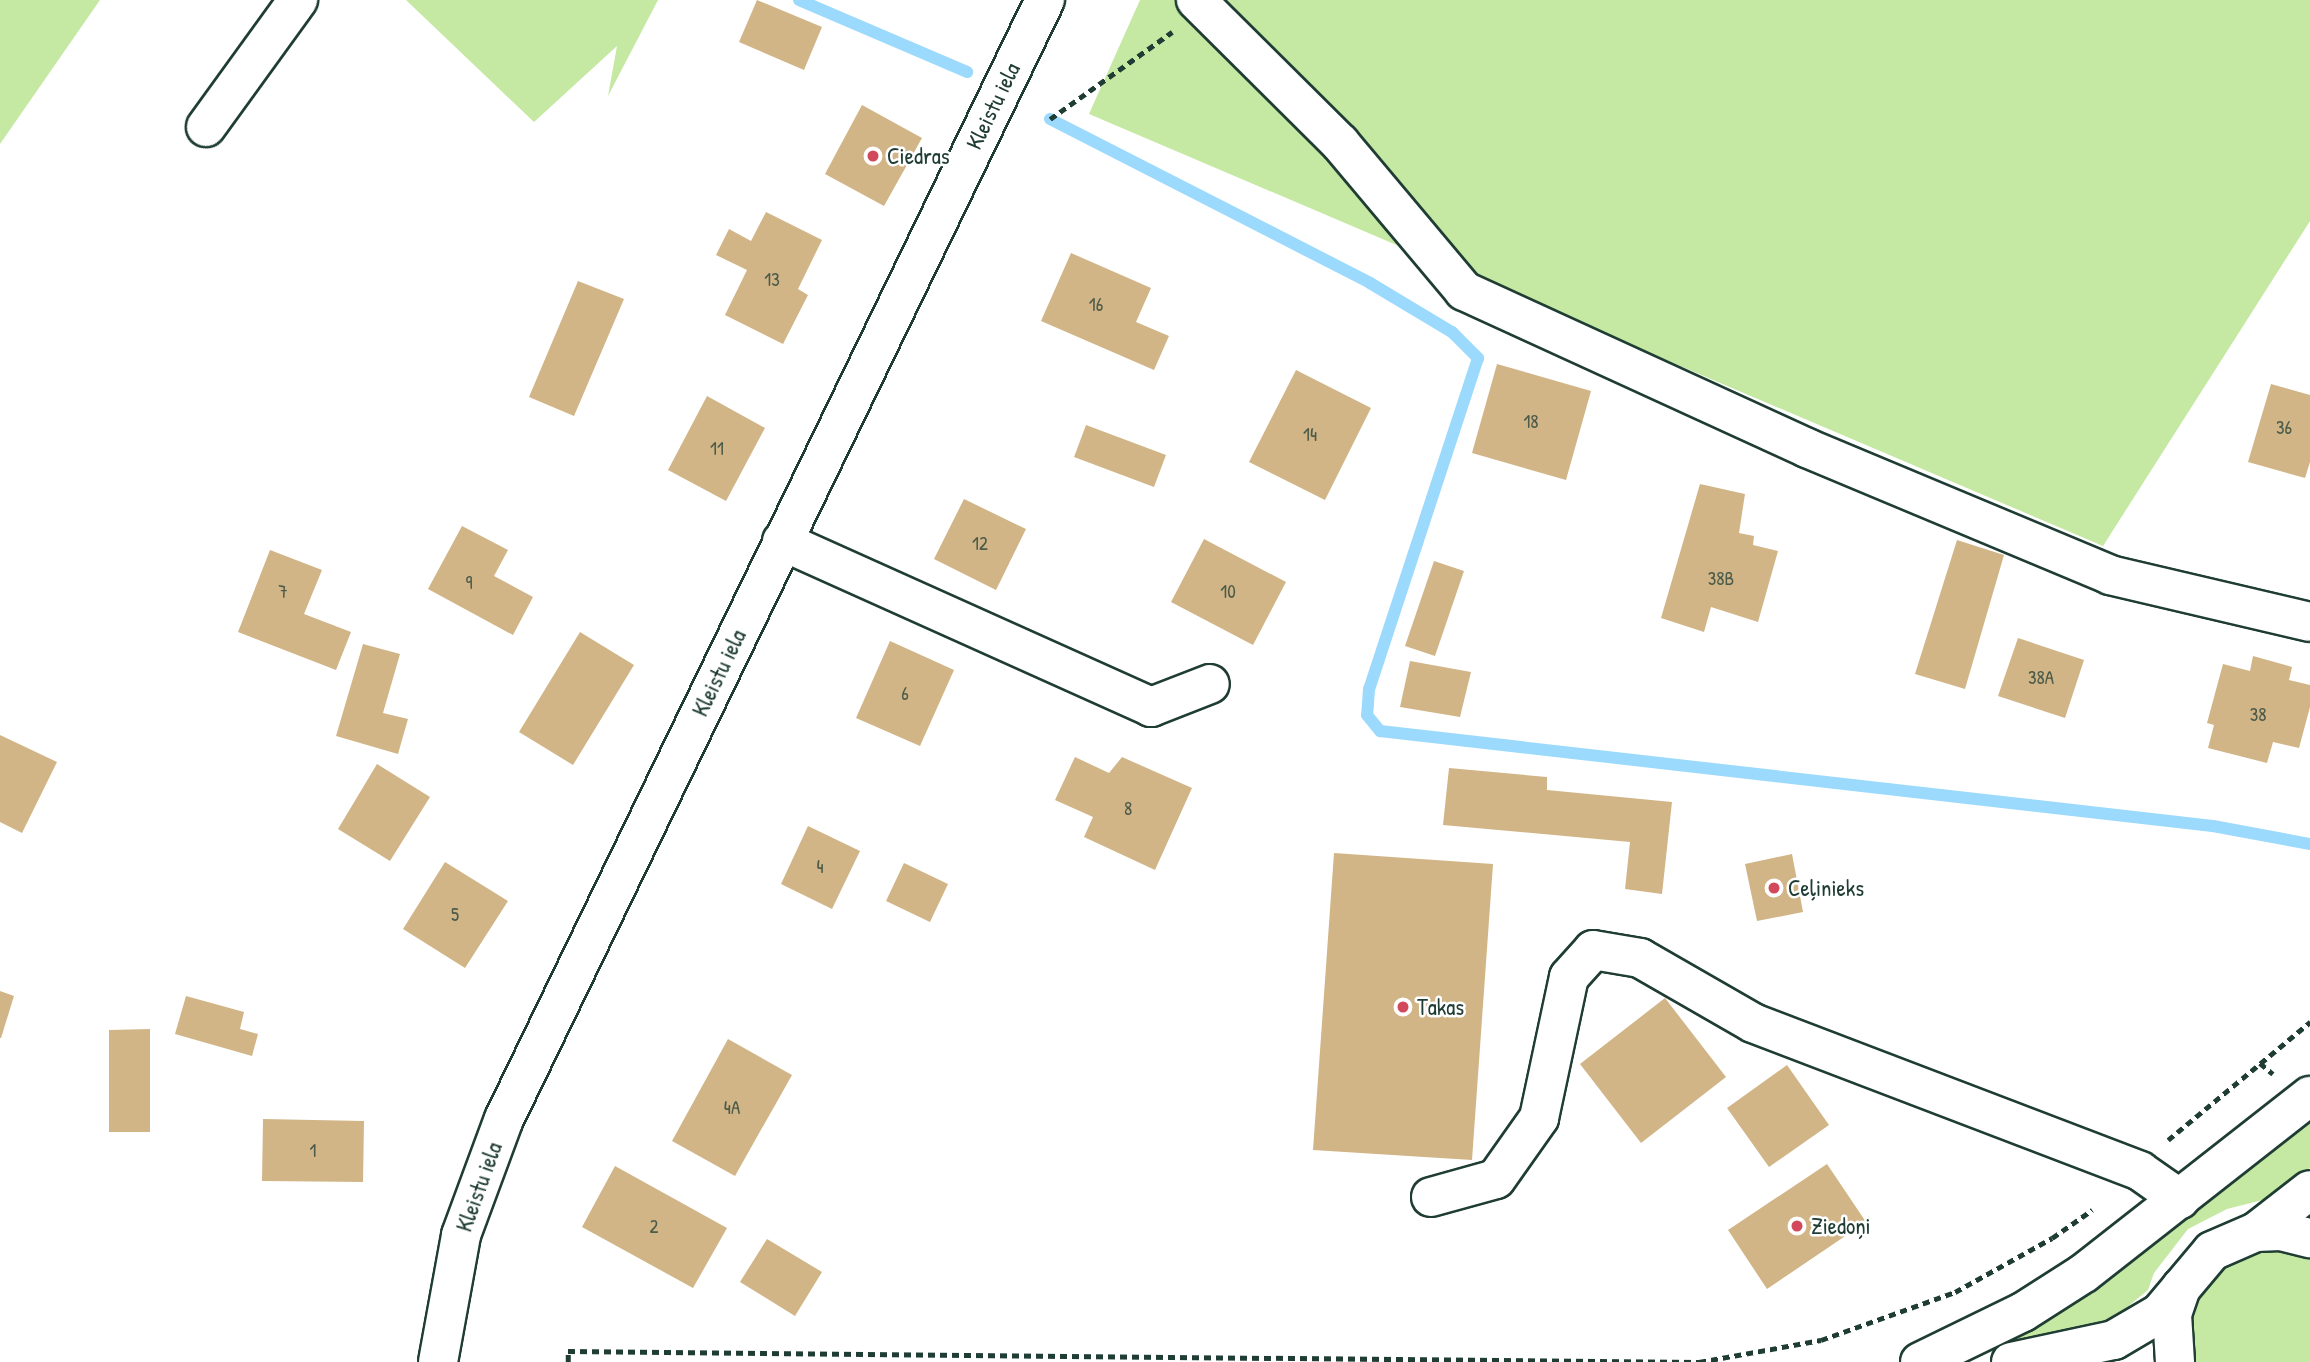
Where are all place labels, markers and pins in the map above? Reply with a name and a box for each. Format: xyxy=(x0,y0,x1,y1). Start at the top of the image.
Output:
place label: Ciedras xyxy=(887,142,950,170)
marker: Ciedras xyxy=(865,148,881,164)
place label: Ceļinieks xyxy=(1788,874,1864,902)
marker: Ceļinieks xyxy=(1766,880,1782,896)
place label: Takas xyxy=(1417,993,1464,1021)
marker: Takas xyxy=(1395,999,1411,1015)
place label: Ziedoņi xyxy=(1811,1212,1871,1240)
marker: Ziedoņi xyxy=(1789,1218,1805,1234)

